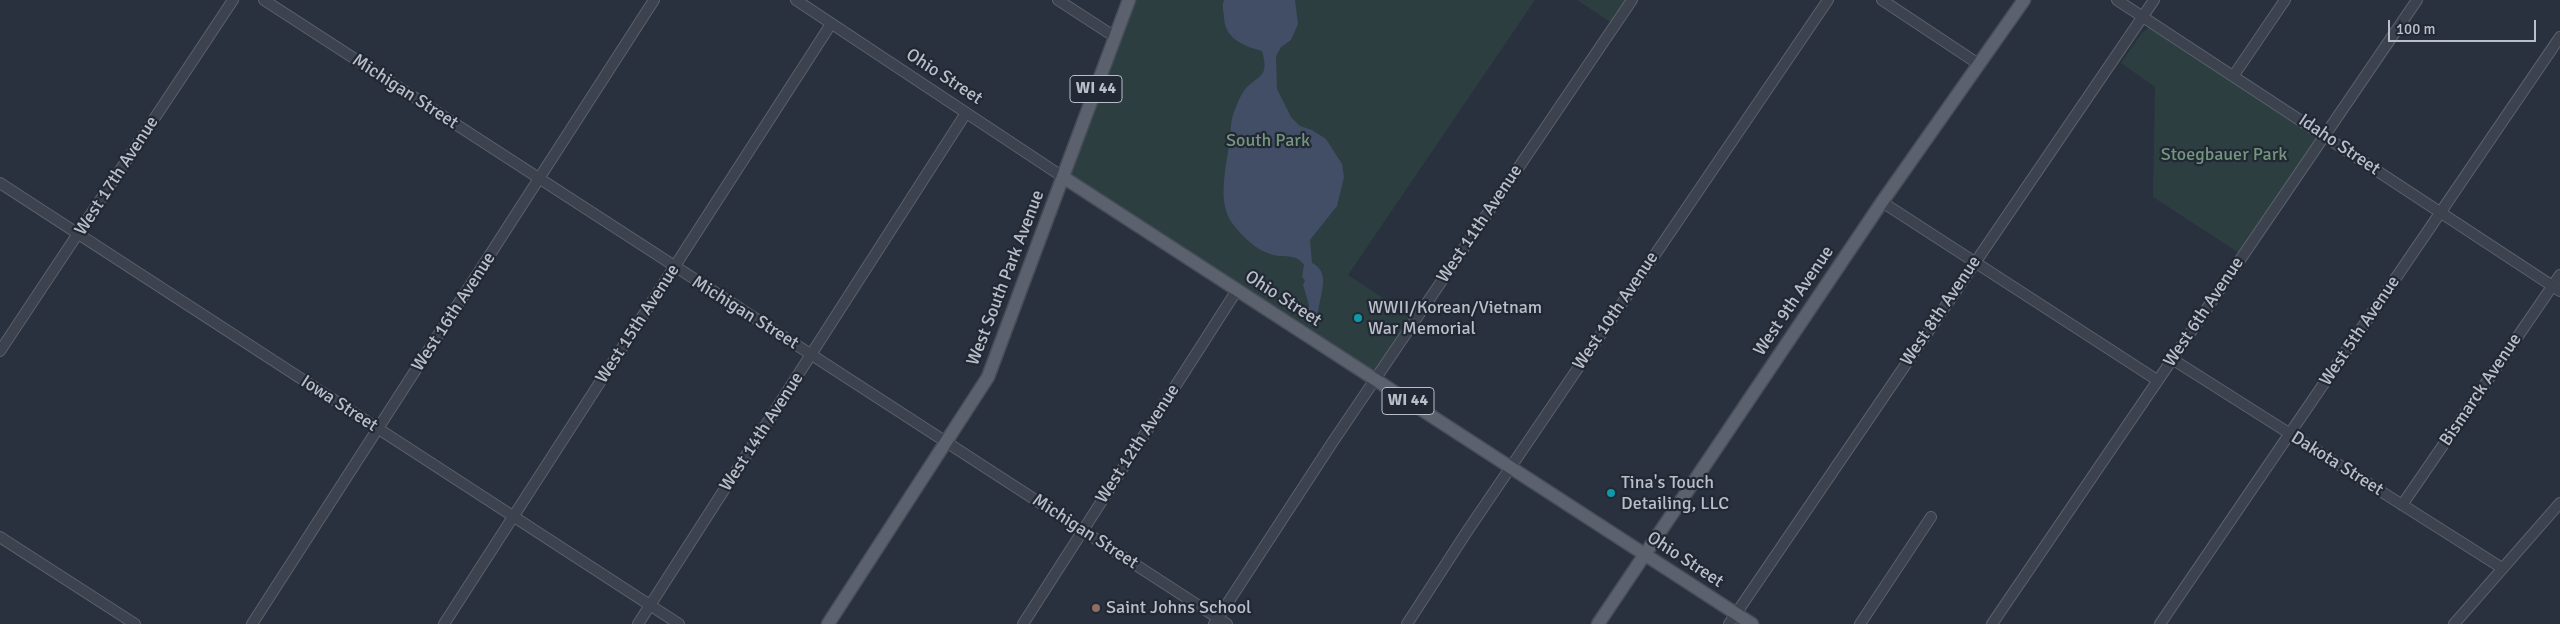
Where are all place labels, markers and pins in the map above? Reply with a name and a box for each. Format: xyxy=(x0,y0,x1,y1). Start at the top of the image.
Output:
place label: WWII/Korean/Vietnam War Memorial xyxy=(1368,297,1542,340)
marker: WWII/Korean/Vietnam War Memorial xyxy=(1352,312,1364,324)
place label: Tina's Touch Detailing, LLC xyxy=(1621,472,1729,514)
marker: Tina's Touch Detailing, LLC xyxy=(1605,487,1617,499)
place label: Saint Johns School xyxy=(1106,597,1251,619)
marker: Saint Johns School xyxy=(1090,602,1102,614)

